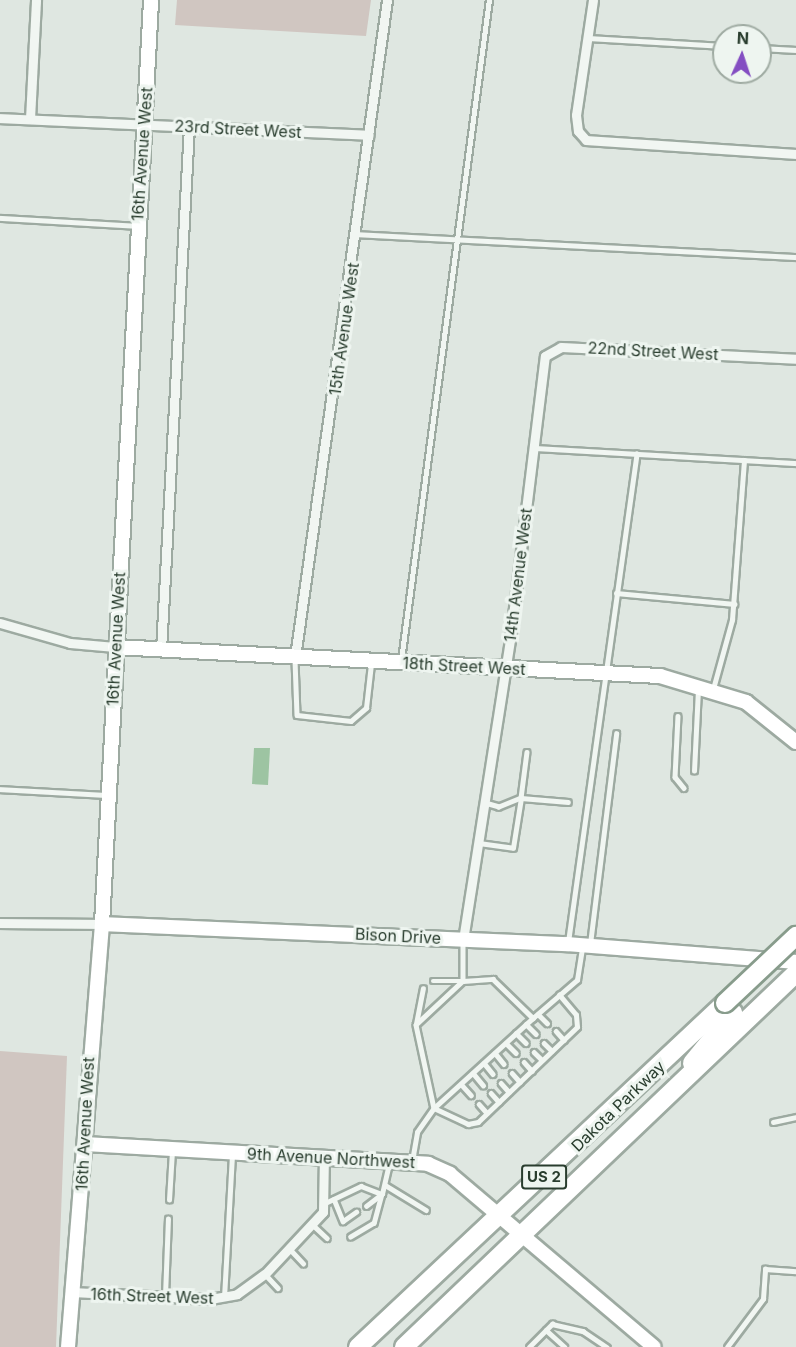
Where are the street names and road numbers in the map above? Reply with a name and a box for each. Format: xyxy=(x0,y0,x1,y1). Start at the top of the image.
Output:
street label: 16th Avenue West xyxy=(128,86,156,222)
street label: 23rd Street West xyxy=(174,116,302,142)
street label: 15th Avenue West xyxy=(325,261,363,397)
street label: 22nd Street West xyxy=(587,338,719,364)
street label: 14th Avenue West xyxy=(500,507,536,643)
street label: 16th Avenue West xyxy=(103,571,129,707)
street label: 18th Street West xyxy=(402,653,526,679)
street label: Bison Drive xyxy=(355,924,441,948)
street label: 16th Avenue West xyxy=(72,1056,98,1192)
street label: Dakota Parkway xyxy=(567,1057,669,1155)
street label: 9th Avenue Northwest xyxy=(246,1144,416,1172)
road number: US 2 xyxy=(520,1165,568,1189)
street label: 16th Street West xyxy=(90,1284,214,1308)

